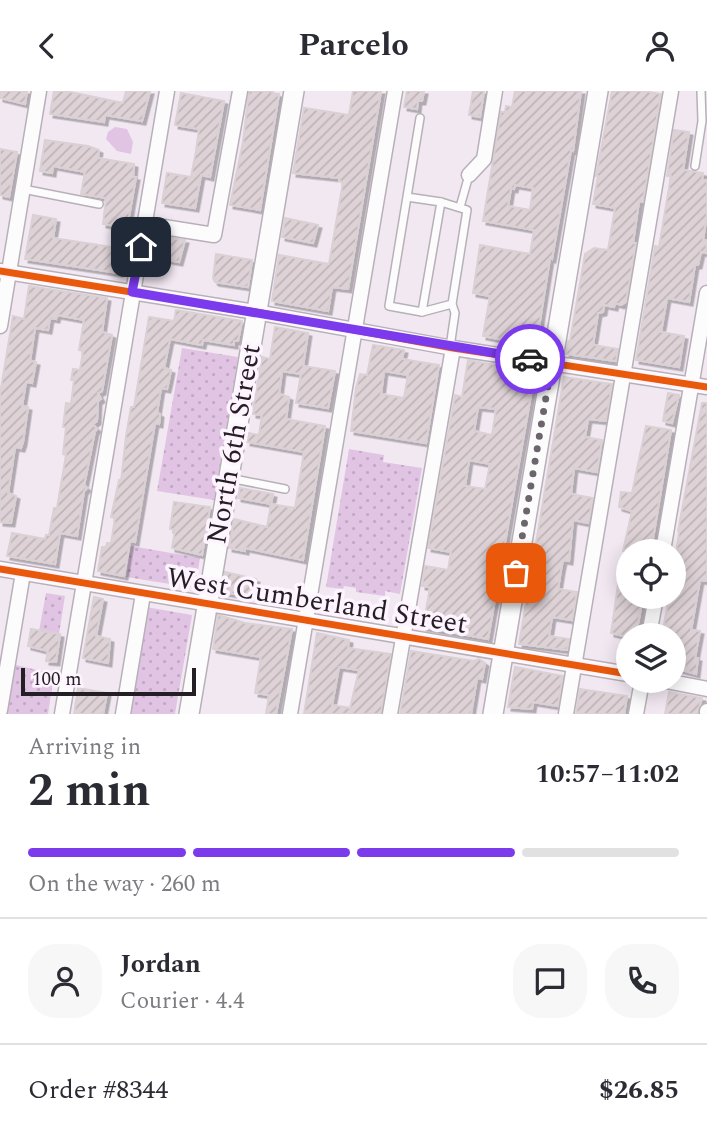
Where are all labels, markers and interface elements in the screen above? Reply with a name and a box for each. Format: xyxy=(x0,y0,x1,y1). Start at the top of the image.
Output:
text: Parcelo xyxy=(298,21,409,70)
icon: back xyxy=(28,27,66,65)
icon: person xyxy=(641,27,679,65)
pin xyxy=(111,217,171,277)
icon: home xyxy=(122,228,160,266)
courier xyxy=(495,324,565,394)
street label: North 6th Street xyxy=(195,340,273,547)
icon: car xyxy=(511,340,549,378)
map controls xyxy=(616,539,686,693)
button: locate xyxy=(616,539,686,609)
pin xyxy=(486,543,546,603)
icon: bag xyxy=(497,554,535,592)
street label: West Cumberland Street xyxy=(164,556,471,646)
button: layers xyxy=(616,623,686,693)
scale bar xyxy=(21,665,196,697)
text: 100 m xyxy=(32,665,82,694)
text: Arriving in xyxy=(28,730,141,765)
text: 10:57–11:02 xyxy=(535,754,679,794)
text: 2 min xyxy=(28,756,150,826)
text: On the way · 260 m xyxy=(28,867,221,902)
button: person xyxy=(28,944,102,1018)
text: Jordan xyxy=(120,944,201,984)
button: chat xyxy=(513,944,587,1018)
button: phone xyxy=(605,944,679,1018)
text: Courier · 4.4 xyxy=(120,984,245,1019)
text: Order #8344 xyxy=(28,1070,168,1110)
text: $26.85 xyxy=(599,1070,679,1110)

